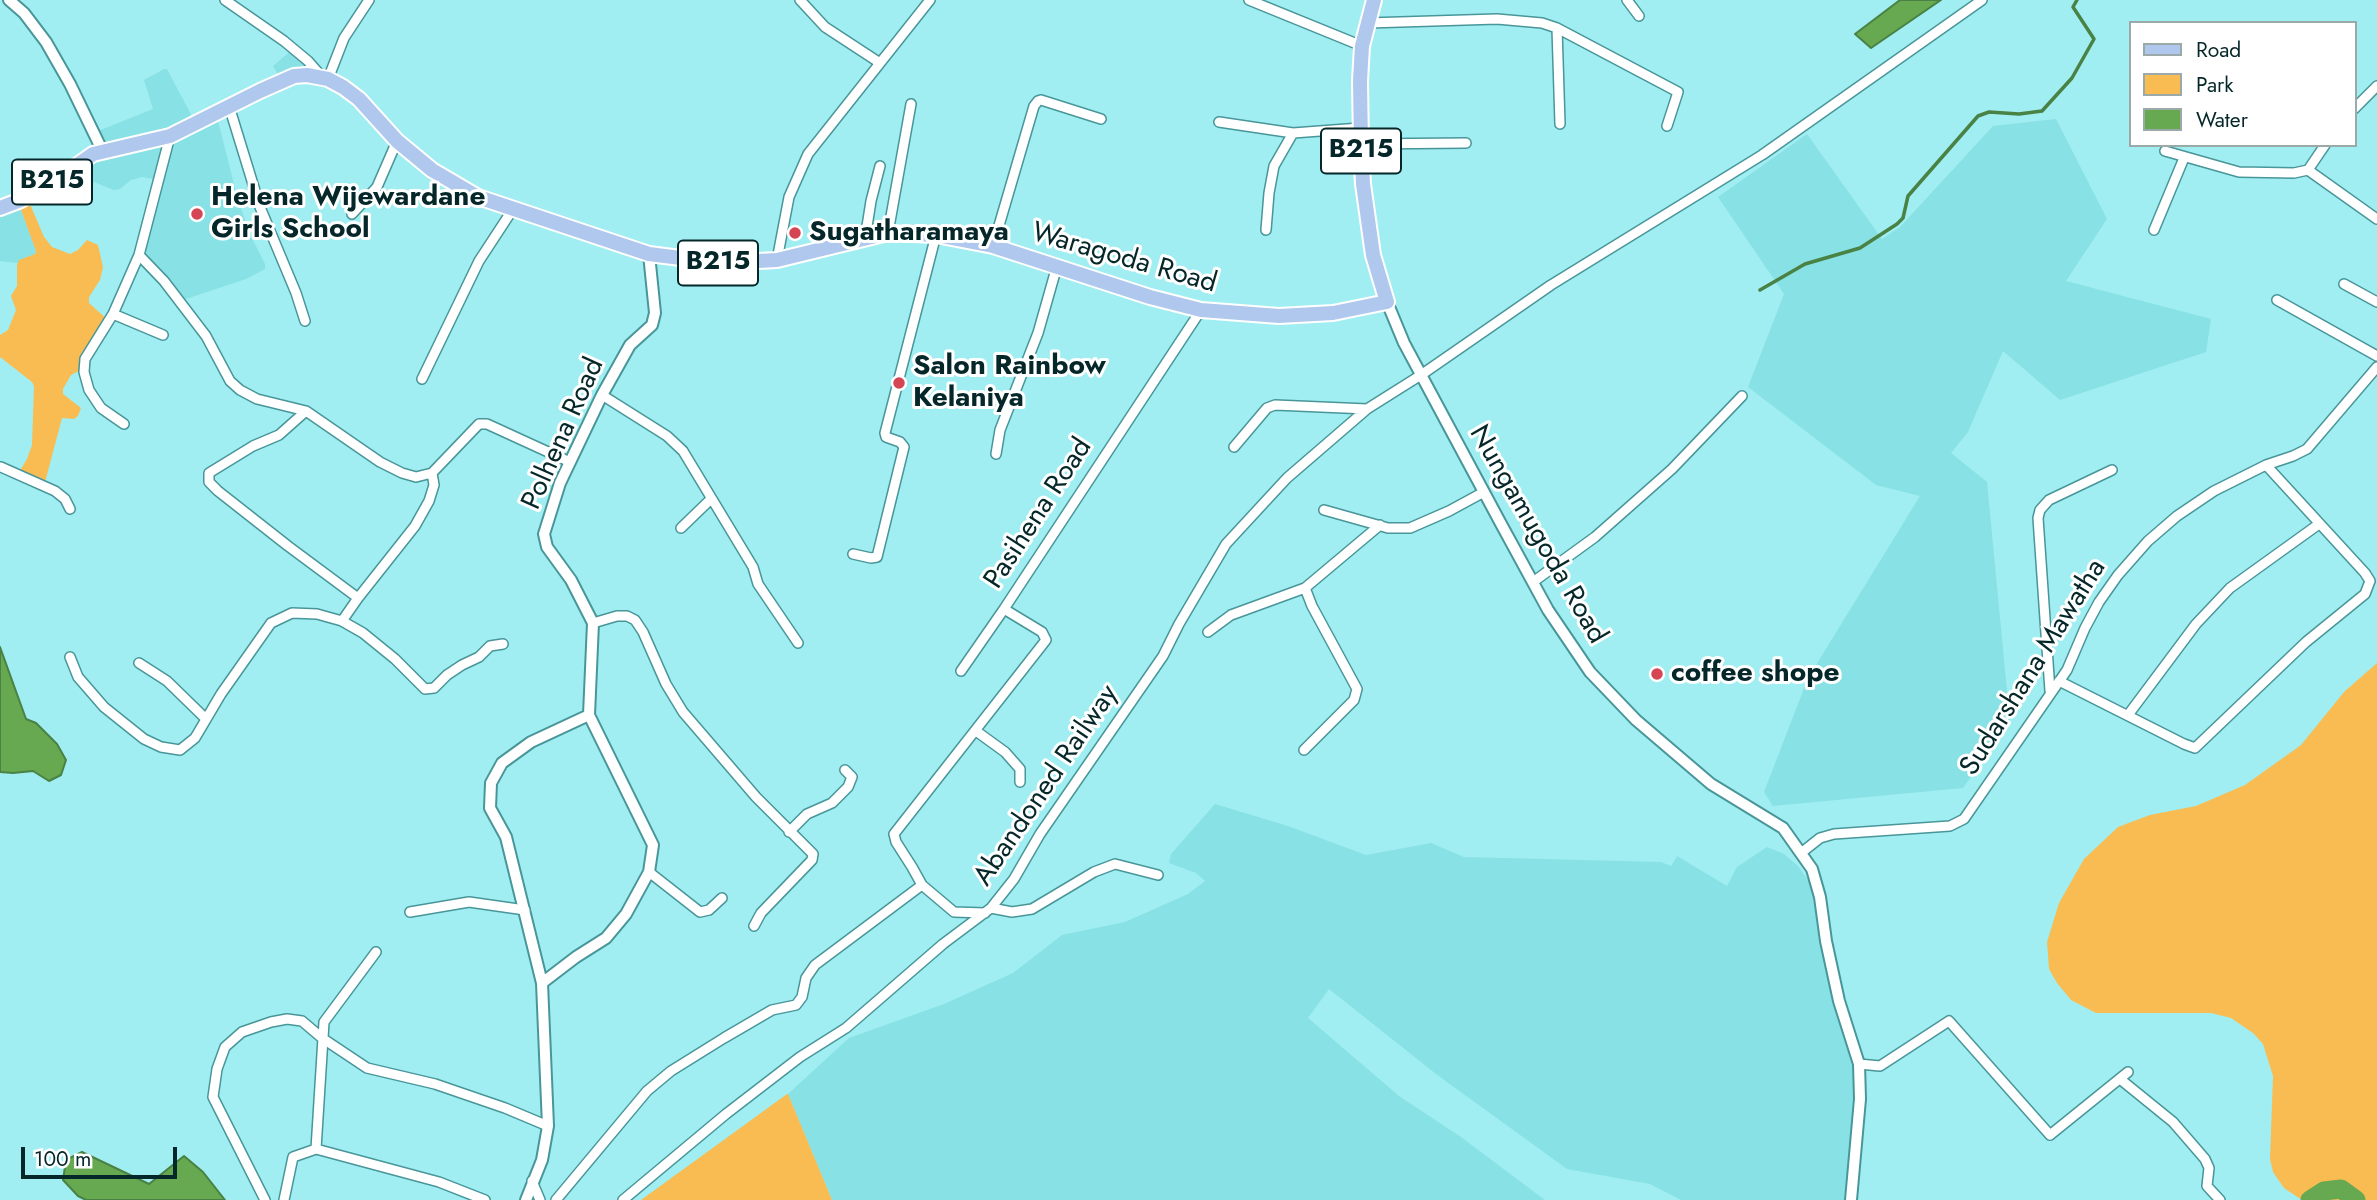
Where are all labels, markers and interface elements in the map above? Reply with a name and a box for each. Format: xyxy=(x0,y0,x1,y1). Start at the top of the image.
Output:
legend xyxy=(2128,21,2356,147)
text: Road xyxy=(2196,35,2241,65)
text: Park xyxy=(2196,70,2233,100)
text: Water xyxy=(2196,105,2248,135)
road number: B215 xyxy=(1321,128,1401,174)
road number: B215 xyxy=(12,160,92,204)
place label: Helena Wijewardane Girls School xyxy=(211,181,485,247)
marker: Helena Wijewardane Girls School xyxy=(189,206,205,222)
place label: Sugatharamaya xyxy=(809,216,1009,250)
street label: Waragoda Road xyxy=(1028,217,1220,301)
marker: Sugatharamaya xyxy=(787,225,803,241)
road number: B215 xyxy=(678,240,758,286)
place label: Salon Rainbow Kelaniya xyxy=(913,350,1106,416)
street label: Polhena Road xyxy=(516,353,612,515)
marker: Salon Rainbow Kelaniya xyxy=(891,375,907,391)
street label: Nungamugoda Road xyxy=(1461,420,1613,650)
street label: Pasihena Road xyxy=(978,432,1100,596)
street label: Sudarshana Mawatha xyxy=(1954,554,2114,782)
place label: coffee shope xyxy=(1671,657,1840,691)
marker: coffee shope xyxy=(1649,666,1665,682)
street label: Abandoned Railway xyxy=(967,679,1127,893)
scale bar xyxy=(24,1134,180,1178)
text: 100 m xyxy=(34,1144,91,1174)

